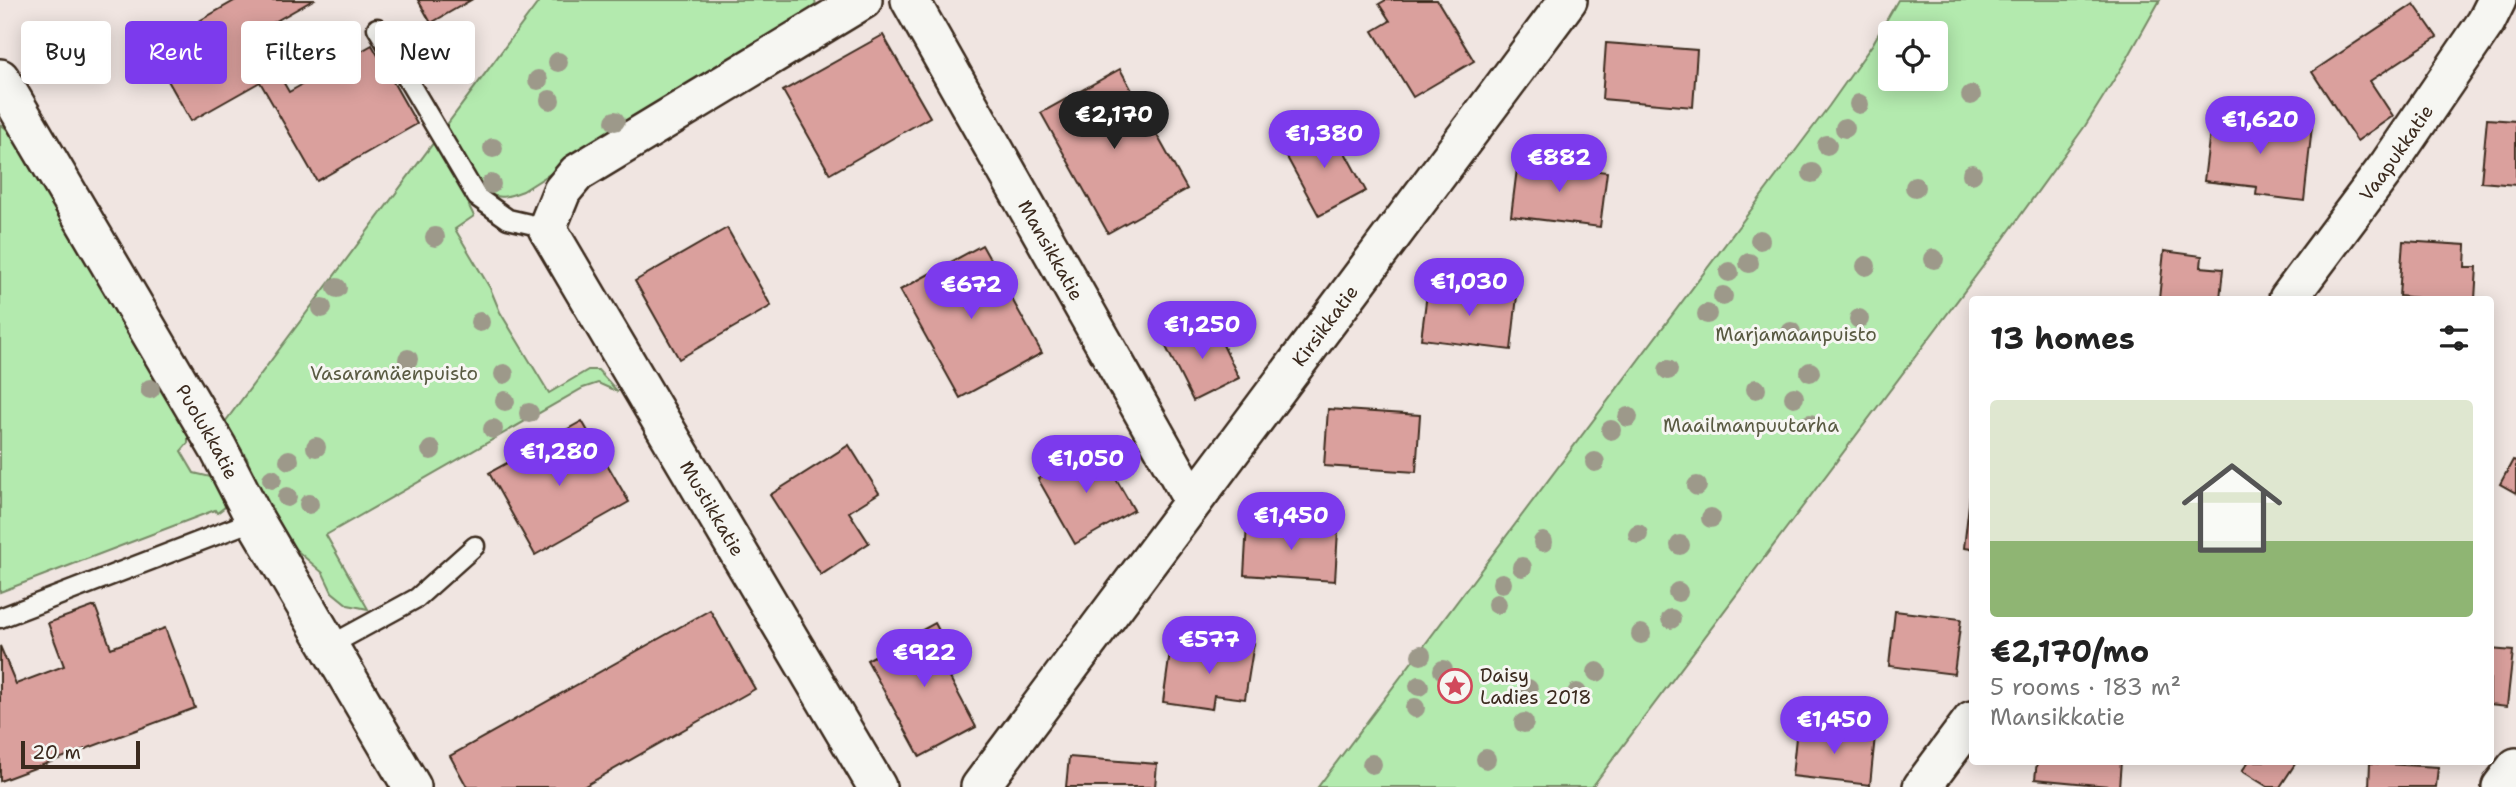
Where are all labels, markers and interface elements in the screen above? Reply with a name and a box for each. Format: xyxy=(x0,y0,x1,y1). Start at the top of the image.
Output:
chip: Buy xyxy=(21,21,111,84)
chip: Rent xyxy=(125,21,227,84)
chip: Filters xyxy=(241,21,361,84)
chip: New xyxy=(375,21,475,84)
map controls xyxy=(1878,21,1948,91)
button: locate xyxy=(1878,21,1948,91)
pin: €2,170 xyxy=(1057,92,1171,151)
pin: €1,620 xyxy=(2203,96,2317,156)
text: €2,170 xyxy=(1075,99,1153,129)
street label: Vaapukkatie xyxy=(2354,100,2439,206)
text: €1,620 xyxy=(2221,104,2299,134)
pin: €1,380 xyxy=(1267,110,1381,170)
text: €1,380 xyxy=(1285,118,1363,148)
pin: €882 xyxy=(1518,134,1600,194)
text: €882 xyxy=(1527,142,1591,172)
street label: Mansikkatie xyxy=(1012,195,1089,305)
pin: €1,030 xyxy=(1412,258,1526,318)
pin: €672 xyxy=(930,262,1012,321)
text: €1,030 xyxy=(1430,266,1508,296)
text: €672 xyxy=(940,269,1002,299)
street label: Kirsikkatie xyxy=(1287,280,1364,372)
pin: €1,250 xyxy=(1145,302,1259,361)
text: €1,250 xyxy=(1163,309,1241,339)
text: 13 homes xyxy=(1990,318,2135,359)
icon: filters xyxy=(2435,319,2473,357)
park label: Marjamaanpuisto xyxy=(1715,322,1877,347)
park label: Vasaramäenpuisto xyxy=(310,361,478,386)
street label: Puolukkatie xyxy=(170,380,244,484)
park label: Maailmanpuutarha xyxy=(1663,413,1839,438)
pin: €1,280 xyxy=(502,428,616,488)
pin: €1,050 xyxy=(1029,435,1143,495)
text: €1,280 xyxy=(520,436,598,466)
text: €1,050 xyxy=(1048,443,1124,473)
icon: home xyxy=(2169,445,2295,571)
street label: Mustikkatie xyxy=(674,456,750,561)
pin: €1,450 xyxy=(1234,492,1348,552)
text: €1,450 xyxy=(1253,500,1329,530)
pin: €577 xyxy=(1168,616,1250,676)
text: €577 xyxy=(1178,624,1240,654)
pin: €922 xyxy=(883,630,965,689)
text: €2,170/mo xyxy=(1990,631,2149,672)
text: €922 xyxy=(892,637,956,667)
place label: Daisy Ladies 2018 xyxy=(1480,663,1592,710)
place icon: Daisy Ladies 2018 xyxy=(1436,667,1474,705)
text: 5 rooms · 183 m² xyxy=(1990,672,2181,702)
pin: €1,450 xyxy=(1777,696,1891,756)
text: Mansikkatie xyxy=(1990,702,2125,732)
text: €1,450 xyxy=(1796,704,1872,734)
scale bar xyxy=(21,738,140,770)
text: 20 m xyxy=(32,740,81,765)

